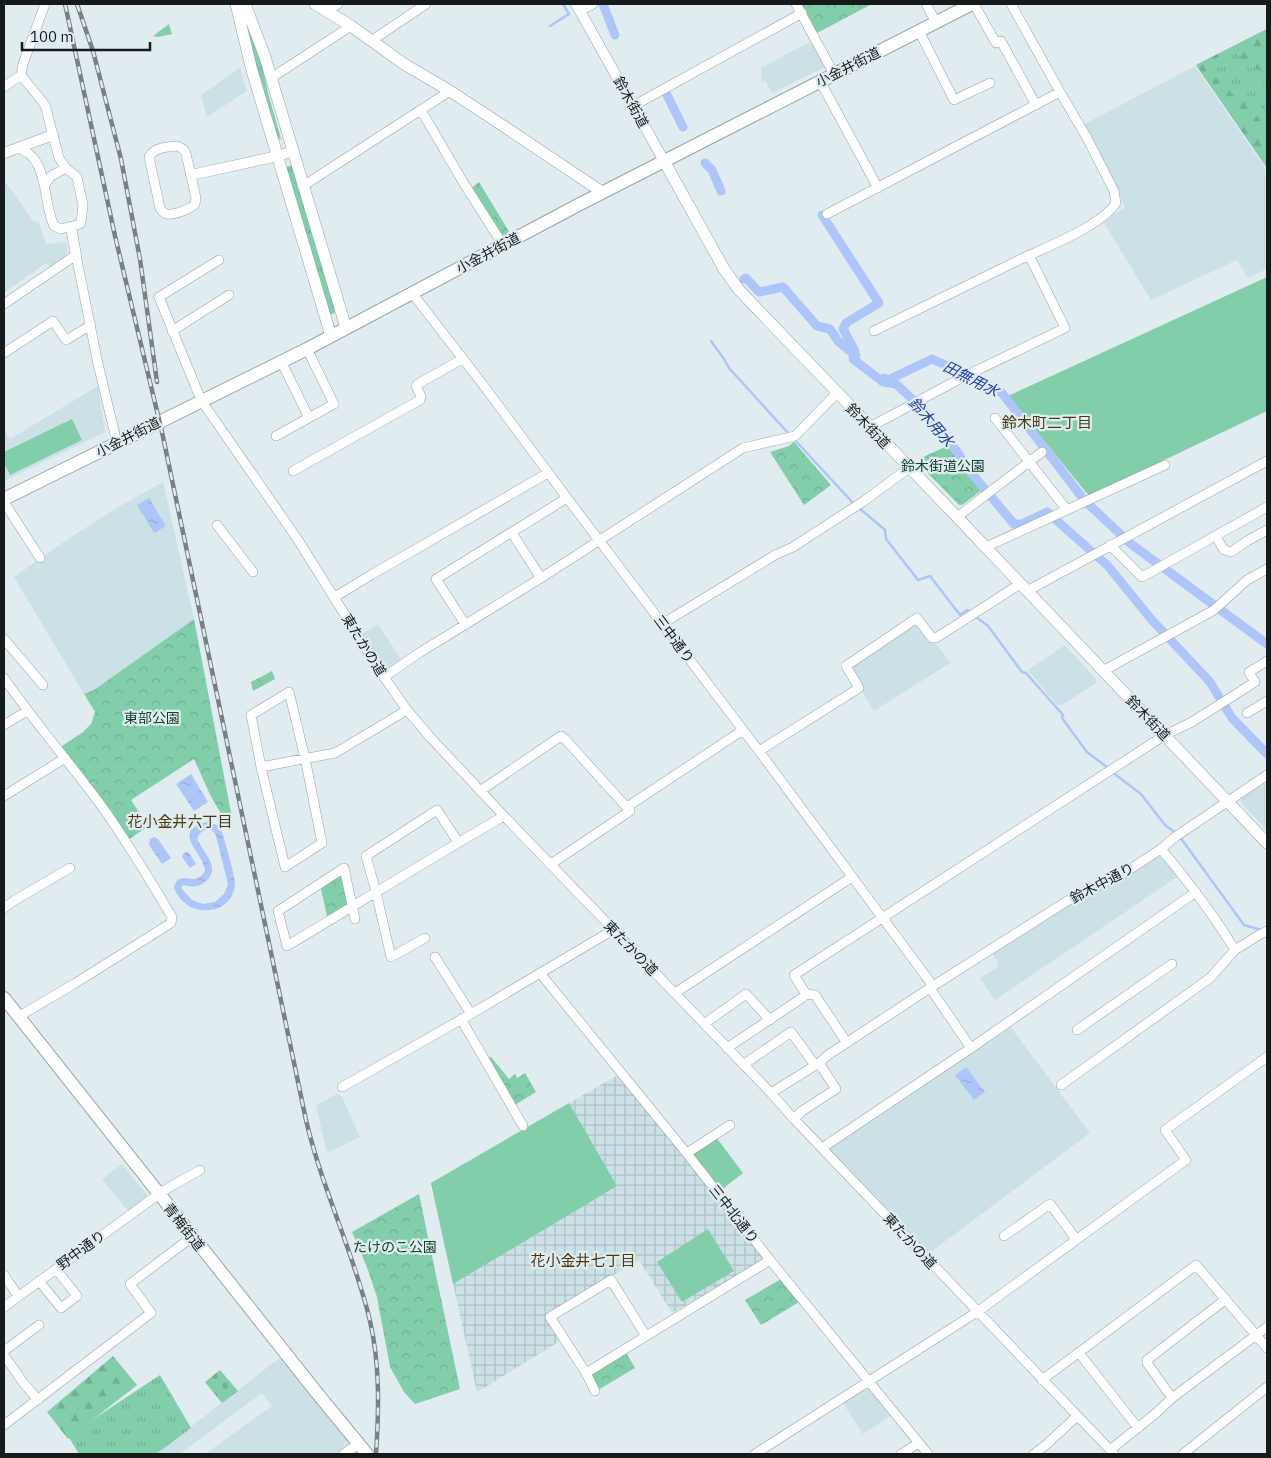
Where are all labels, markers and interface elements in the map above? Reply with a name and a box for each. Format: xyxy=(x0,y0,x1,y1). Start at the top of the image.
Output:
scale bar xyxy=(22,20,150,52)
text: 100 m xyxy=(30,27,74,46)
street label: 小金井街道 xyxy=(813,43,883,91)
street label: 鈴木街道 xyxy=(610,73,652,131)
street label: 小金井街道 xyxy=(453,229,523,277)
water label: 田無用水 xyxy=(940,356,1004,402)
water label: 鈴木用水 xyxy=(905,393,960,452)
street label: 鈴木街道 xyxy=(842,400,894,452)
street label: 小金井街道 xyxy=(93,413,163,461)
district label: 鈴木町二丁目 xyxy=(1002,413,1092,432)
park label: 鈴木街道公園 xyxy=(901,457,985,475)
street label: 東たかの道 xyxy=(338,611,390,679)
street label: 三中通り xyxy=(650,611,698,667)
street label: 鈴木街道 xyxy=(1122,692,1174,744)
park label: 東部公園 xyxy=(124,709,180,727)
district label: 花小金井六丁目 xyxy=(127,812,233,831)
street label: 鈴木中通り xyxy=(1067,859,1137,907)
street label: 東たかの道 xyxy=(600,917,662,979)
street label: 三中北通り xyxy=(705,1181,763,1247)
street label: 青梅街道 xyxy=(160,1199,208,1255)
street label: 東たかの道 xyxy=(880,1209,940,1273)
street label: 野中通り xyxy=(53,1226,109,1274)
park label: たけのこ公園 xyxy=(353,1238,437,1256)
district label: 花小金井七丁目 xyxy=(530,1251,636,1270)

